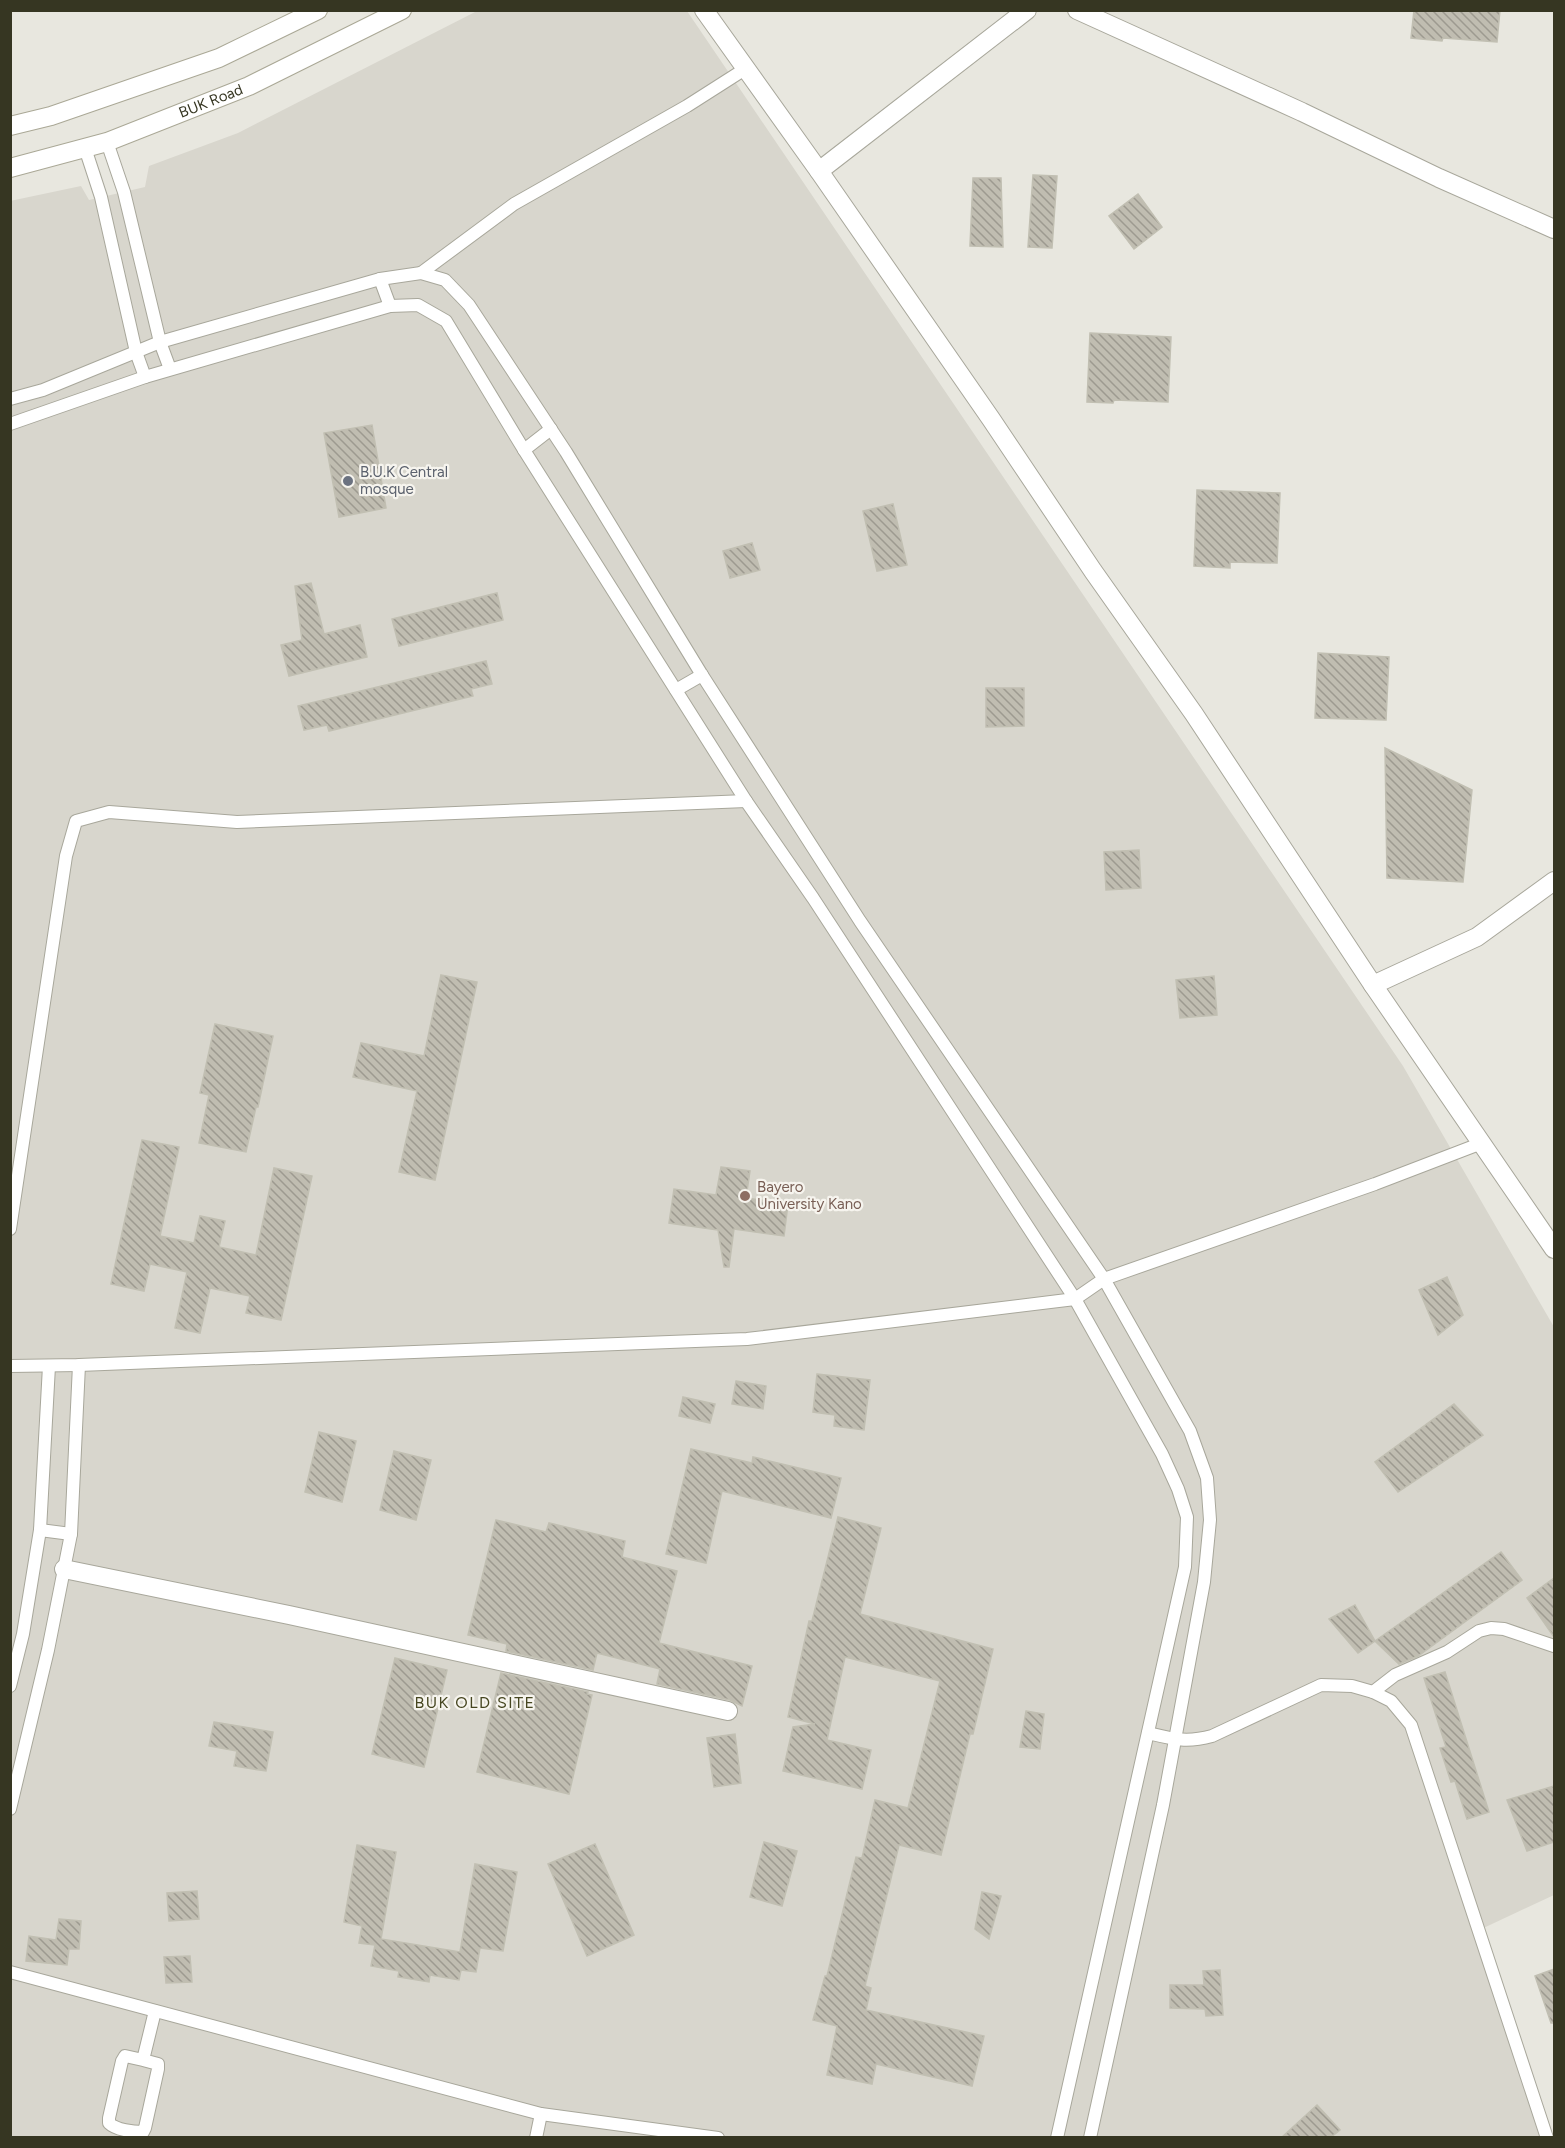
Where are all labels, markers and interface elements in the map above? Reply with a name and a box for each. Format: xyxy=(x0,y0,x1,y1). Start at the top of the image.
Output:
street label: BUK Road xyxy=(176,80,245,122)
place label: B.U.K Central mosque xyxy=(360,463,448,498)
marker: B.U.K Central mosque xyxy=(341,474,355,488)
place label: Bayero University Kano xyxy=(757,1178,862,1213)
marker: Bayero University Kano xyxy=(738,1189,752,1203)
district label: BUK OLD SITE xyxy=(415,1693,535,1712)

